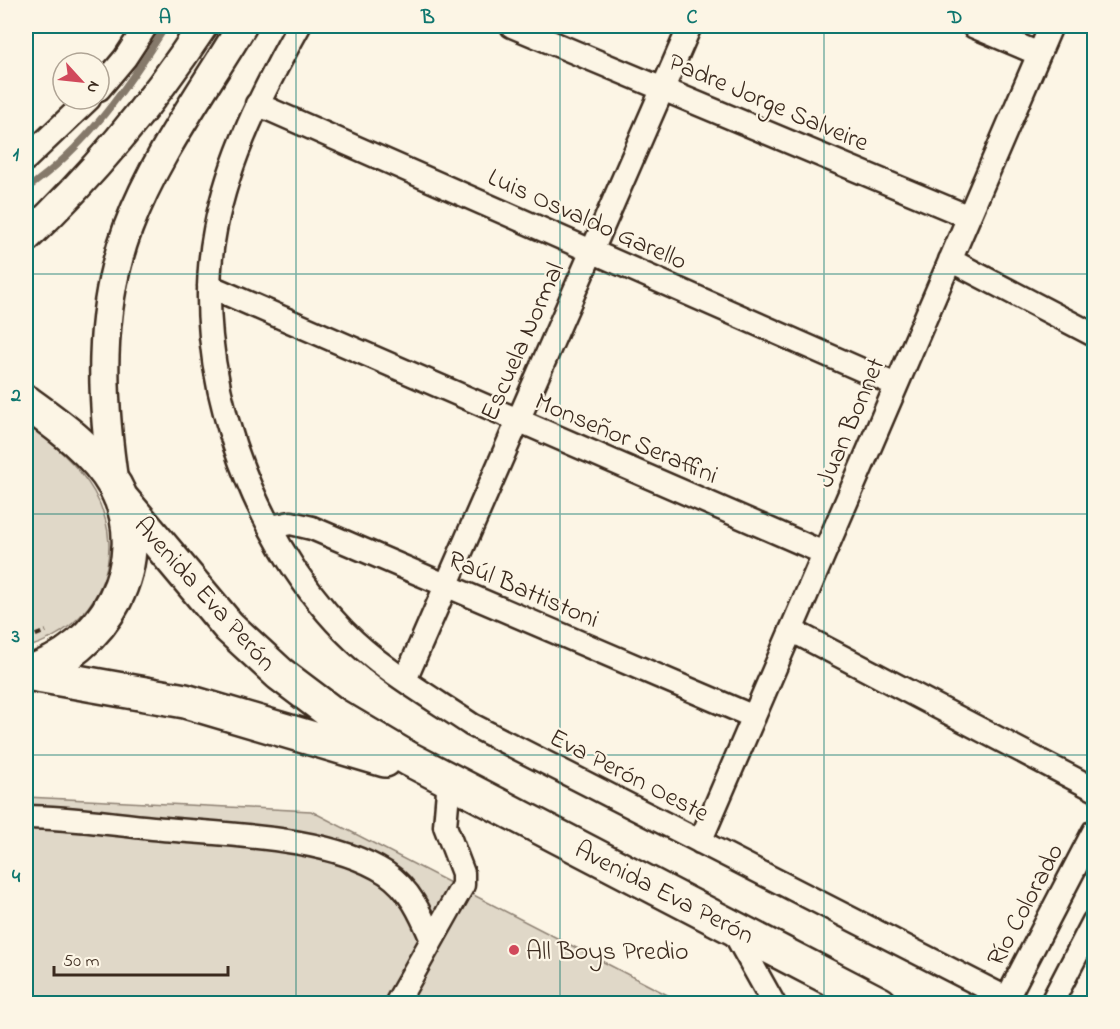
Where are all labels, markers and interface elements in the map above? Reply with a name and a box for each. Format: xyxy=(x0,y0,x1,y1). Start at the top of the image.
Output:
text: A xyxy=(159,4,171,33)
text: B xyxy=(420,4,435,33)
text: C xyxy=(687,4,698,33)
text: D xyxy=(947,4,962,33)
street label: Padre Jorge Salveire xyxy=(662,44,874,163)
north arrow xyxy=(51,51,111,111)
text: N xyxy=(79,77,106,97)
text: 1 xyxy=(13,141,20,170)
street label: Luis Osvaldo Garello xyxy=(481,160,692,282)
street label: Escuela Normal xyxy=(472,257,576,427)
street label: Juan Bonnet xyxy=(807,352,896,494)
text: 2 xyxy=(10,382,21,411)
street label: Monseñor Seraffini xyxy=(528,384,723,496)
street label: Avenida Eva Perón xyxy=(124,509,284,681)
street label: Raúl Battistoni xyxy=(441,542,604,640)
text: 3 xyxy=(11,623,20,652)
street label: Eva Perón Oeste xyxy=(542,720,715,833)
street label: Avenida Eva Perón xyxy=(567,832,760,955)
street label: Río Colorado xyxy=(978,837,1075,974)
text: 4 xyxy=(12,863,21,892)
place label: All Boys Predio xyxy=(526,934,688,972)
scale bar xyxy=(54,939,228,977)
marker: All Boys Predio xyxy=(507,943,521,957)
text: 50 m xyxy=(63,949,100,975)

